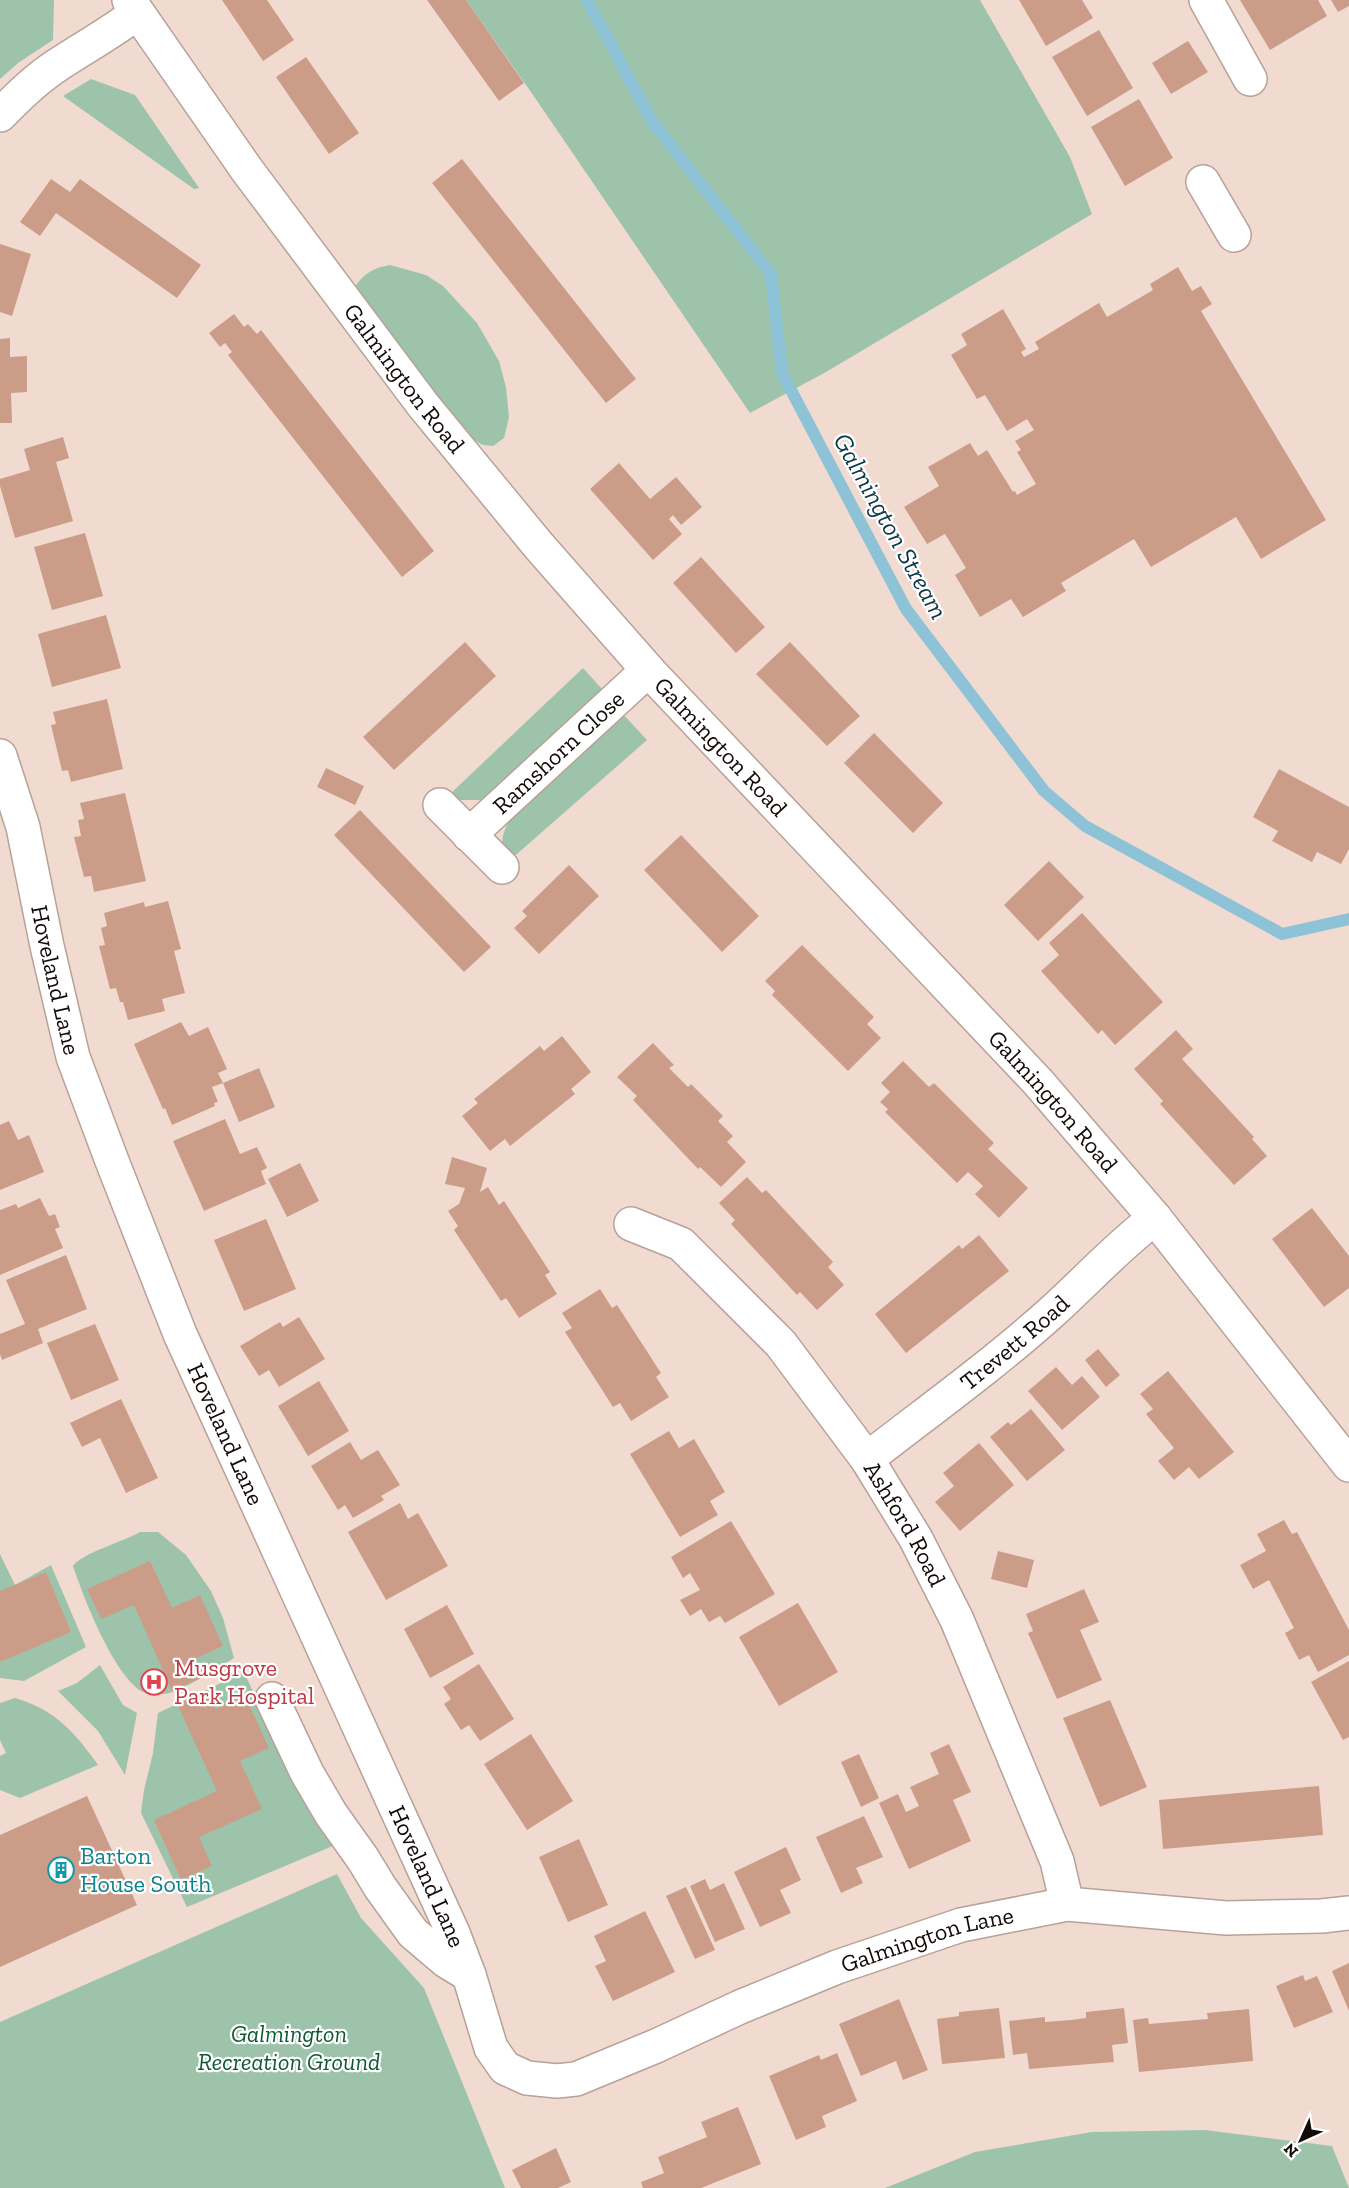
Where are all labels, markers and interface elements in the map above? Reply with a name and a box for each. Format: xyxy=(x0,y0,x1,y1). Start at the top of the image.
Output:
street label: Galmington Road xyxy=(338,298,471,459)
water label: Galmington Stream xyxy=(827,427,955,625)
street label: Galmington Road xyxy=(648,671,794,822)
street label: Ramshorn Close xyxy=(487,684,630,820)
street label: Hoveland Lane xyxy=(25,902,87,1058)
street label: Galmington Road xyxy=(982,1024,1124,1178)
street label: Trevett Road xyxy=(954,1288,1075,1396)
street label: Hoveland Lane xyxy=(181,1358,271,1509)
street label: Ashford Road xyxy=(858,1456,952,1591)
place label: Musgrove Park Hospital xyxy=(174,1653,314,1710)
hospital icon: Musgrove Park Hospital xyxy=(139,1667,169,1697)
street label: Hoveland Lane xyxy=(383,1801,472,1951)
place label: Barton House South xyxy=(80,1841,212,1898)
building icon: Barton House South xyxy=(46,1855,76,1885)
street label: Galmington Lane xyxy=(837,1900,1016,1979)
park label: Galmington Recreation Ground xyxy=(198,2019,380,2076)
north arrow xyxy=(1271,2110,1331,2170)
text: N xyxy=(1280,2139,1302,2161)

